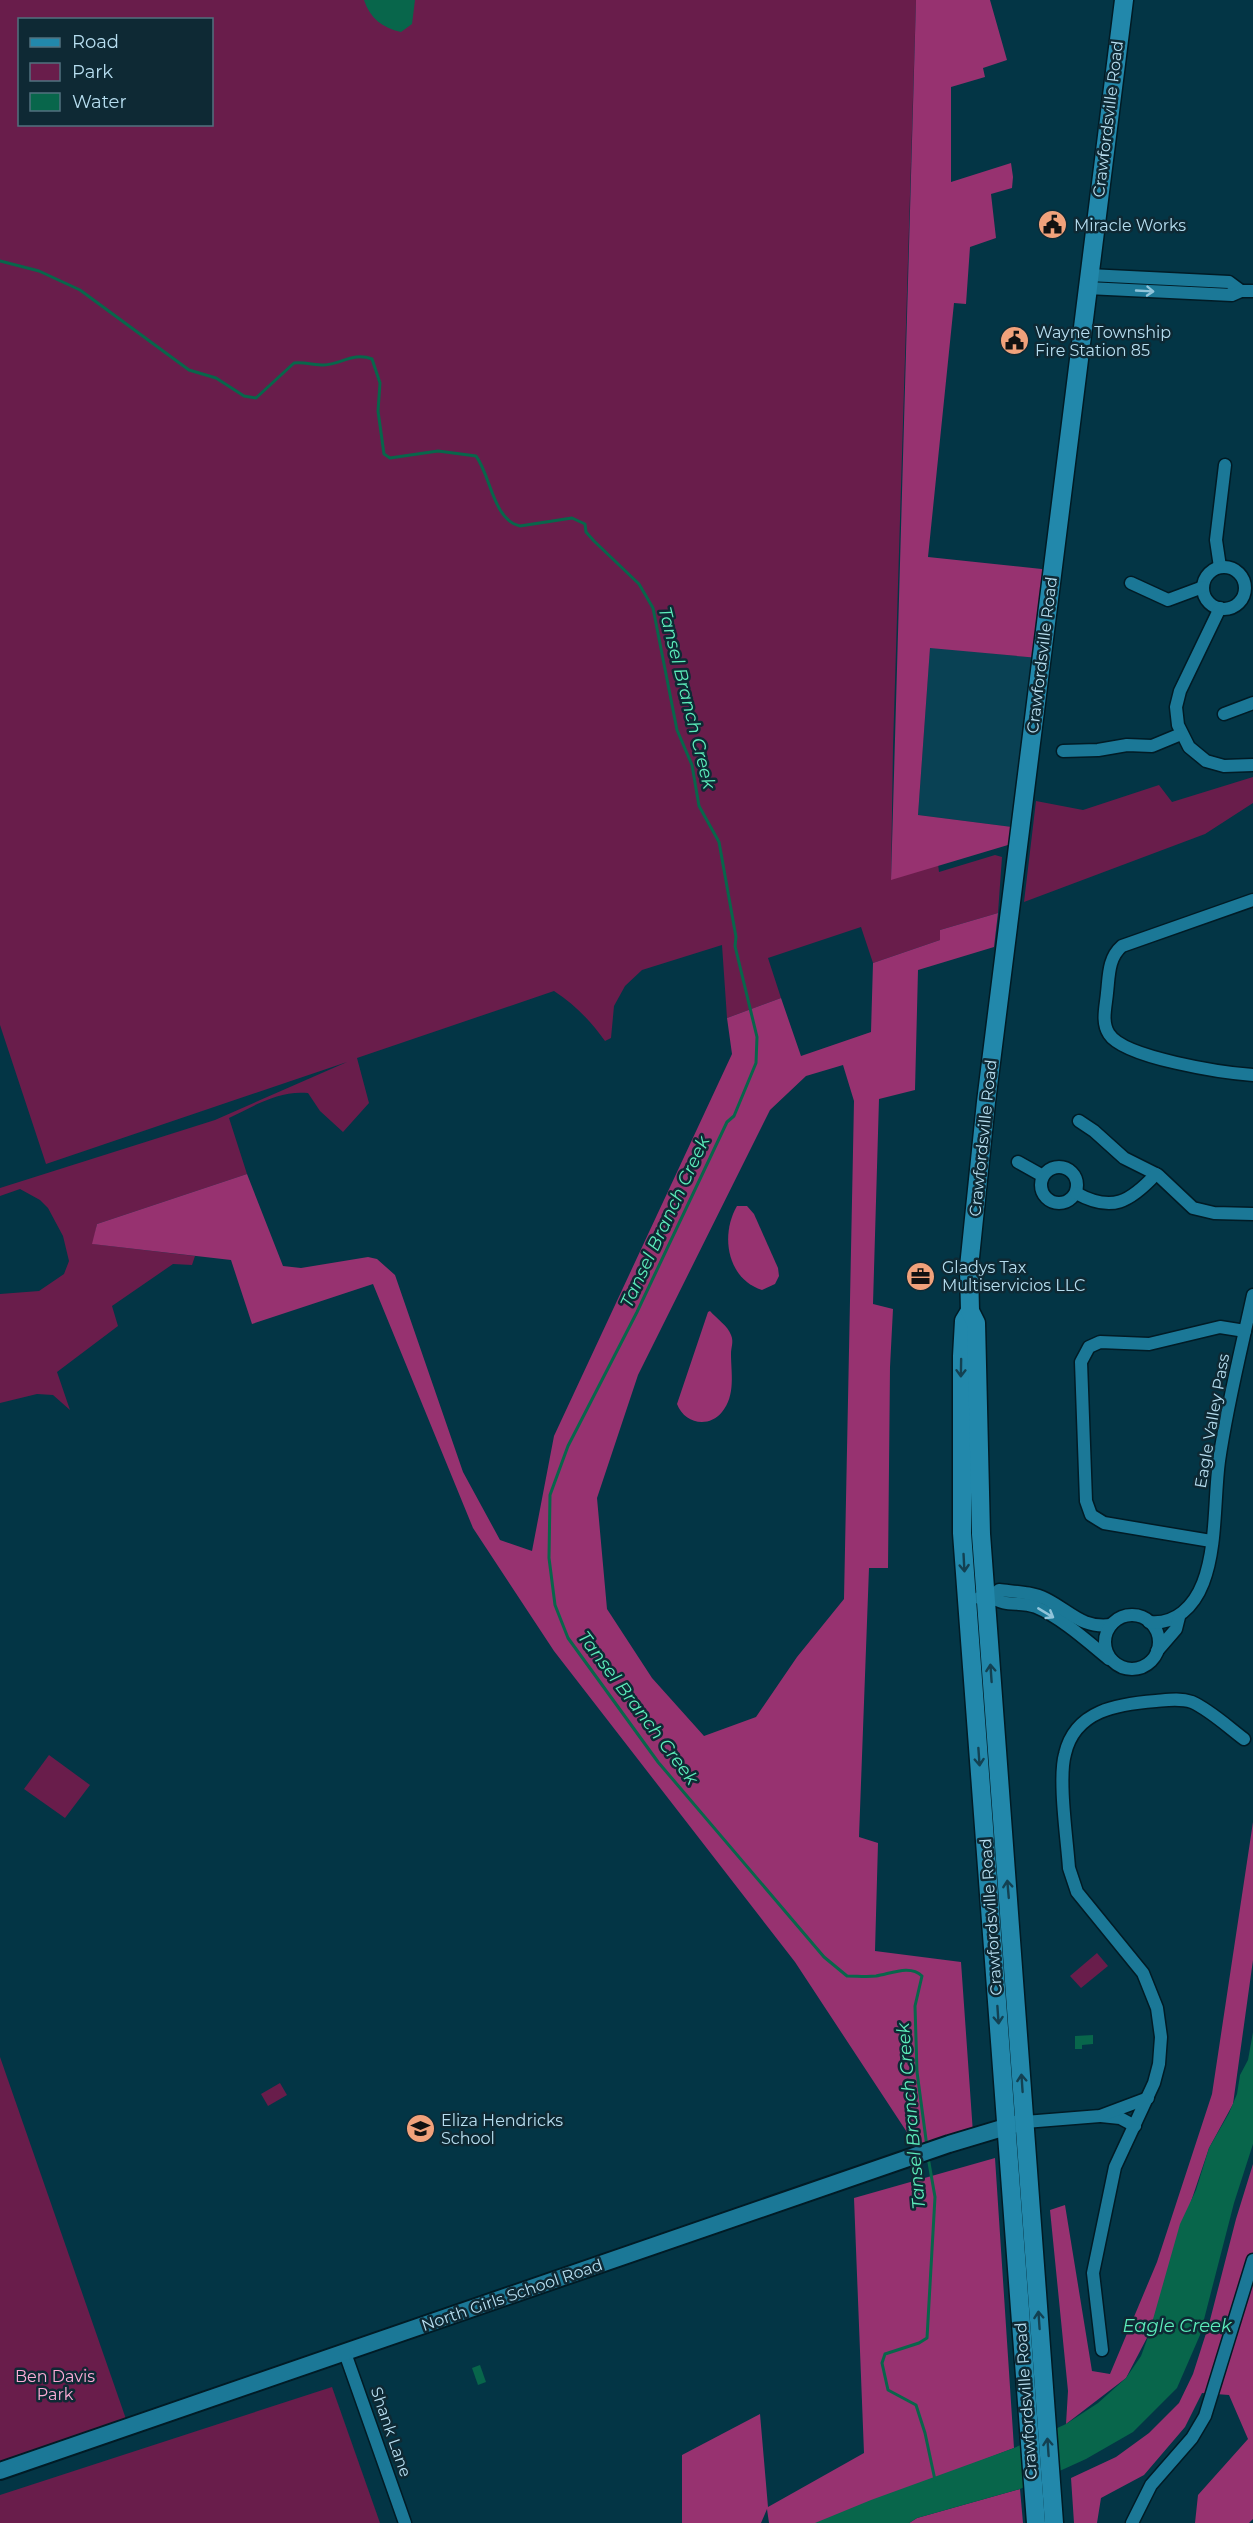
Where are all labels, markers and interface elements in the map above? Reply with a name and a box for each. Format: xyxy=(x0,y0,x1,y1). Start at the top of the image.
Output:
legend xyxy=(18,18,213,126)
text: Road xyxy=(72,31,119,53)
street label: Crawfordsville Road xyxy=(1089,40,1127,198)
text: Park xyxy=(72,61,113,83)
text: Water xyxy=(72,91,127,113)
public building icon: Miracle Works xyxy=(1037,209,1069,241)
place label: Miracle Works xyxy=(1074,216,1186,235)
one-way arrow xyxy=(1135,285,1155,296)
place label: Wayne Township Fire Station 85 xyxy=(1035,323,1171,360)
public building icon: Wayne Township Fire Station 85 xyxy=(998,325,1030,357)
street label: Crawfordsville Road xyxy=(1023,576,1061,734)
water label: Tansel Branch Creek xyxy=(654,605,721,793)
street label: Crawfordsville Road xyxy=(965,1059,1001,1217)
water label: Tansel Branch Creek xyxy=(615,1131,715,1311)
place label: Gladys Tax Multiservicios LLC xyxy=(942,1258,1085,1295)
office icon: Gladys Tax Multiservicios LLC xyxy=(905,1260,937,1292)
street label: Eagle Valley Pass xyxy=(1191,1352,1233,1490)
one-way arrow xyxy=(955,1358,967,1378)
one-way arrow xyxy=(958,1552,969,1572)
one-way arrow xyxy=(1037,1607,1054,1619)
water label: Tansel Branch Creek xyxy=(573,1627,704,1790)
one-way arrow xyxy=(985,1664,996,1684)
one-way arrow xyxy=(974,1747,985,1767)
street label: Crawfordsville Road xyxy=(976,1838,1006,1996)
one-way arrow xyxy=(1002,1879,1013,1899)
one-way arrow xyxy=(993,2004,1004,2024)
water label: Tansel Branch Creek xyxy=(892,2021,930,2210)
one-way arrow xyxy=(1017,2074,1028,2094)
place label: Eliza Hendricks School xyxy=(441,2111,563,2148)
school or university icon: Eliza Hendricks School xyxy=(404,2113,436,2145)
street label: North Girls School Road xyxy=(419,2255,605,2335)
one-way arrow xyxy=(1033,2310,1044,2330)
water label: Eagle Creek xyxy=(1122,2315,1233,2337)
street label: Crawfordsville Road xyxy=(1011,2322,1041,2480)
park label: Ben Davis Park xyxy=(15,2367,95,2404)
street label: Shank Lane xyxy=(367,2384,415,2480)
one-way arrow xyxy=(1043,2438,1054,2458)

